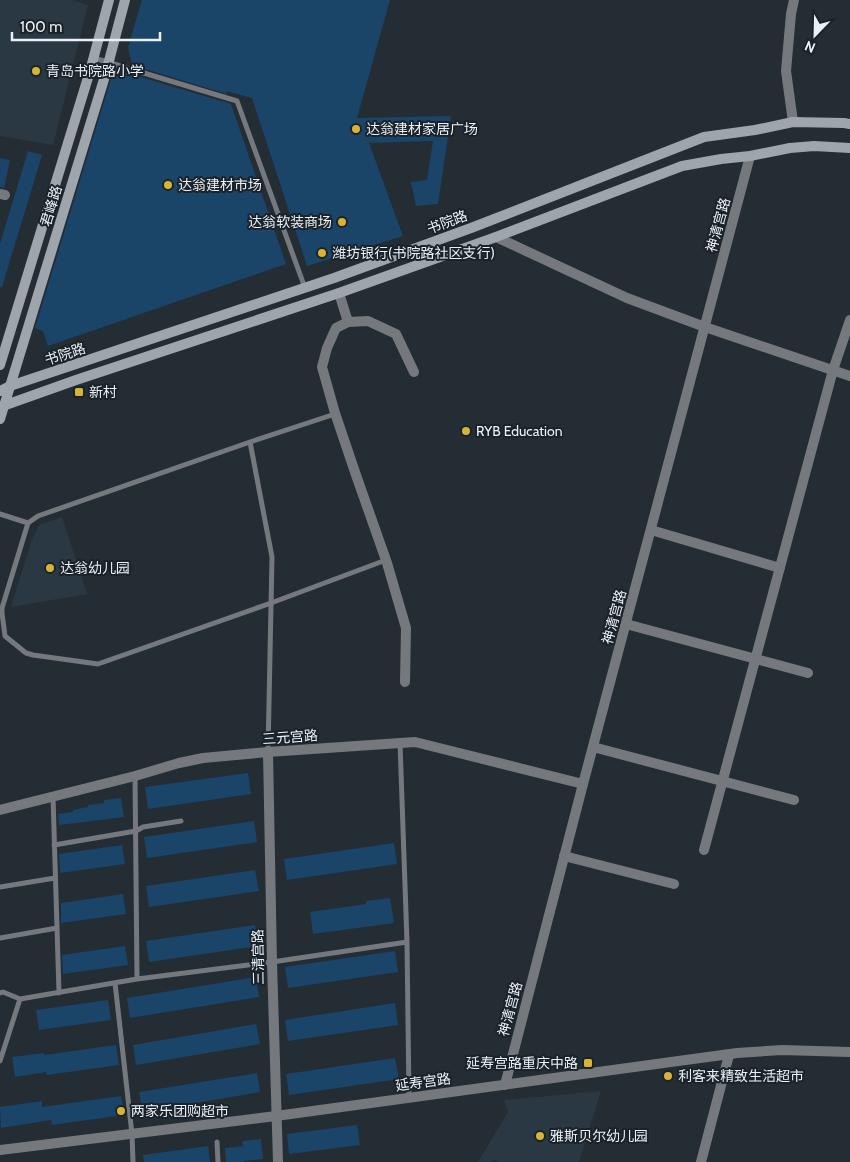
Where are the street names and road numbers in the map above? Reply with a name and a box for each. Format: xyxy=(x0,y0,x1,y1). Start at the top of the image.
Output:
street label: 君峰路 xyxy=(36,183,66,229)
street label: 神清宫路 xyxy=(702,196,734,254)
street label: 书院路 xyxy=(424,206,470,238)
street label: 书院路 xyxy=(42,339,88,369)
street label: 神清宫路 xyxy=(598,588,630,646)
street label: 三元宫路 xyxy=(261,726,319,748)
street label: 三清宫路 xyxy=(249,929,267,985)
street label: 神清宫路 xyxy=(494,980,526,1038)
street label: 延寿宫路 xyxy=(394,1069,452,1095)

